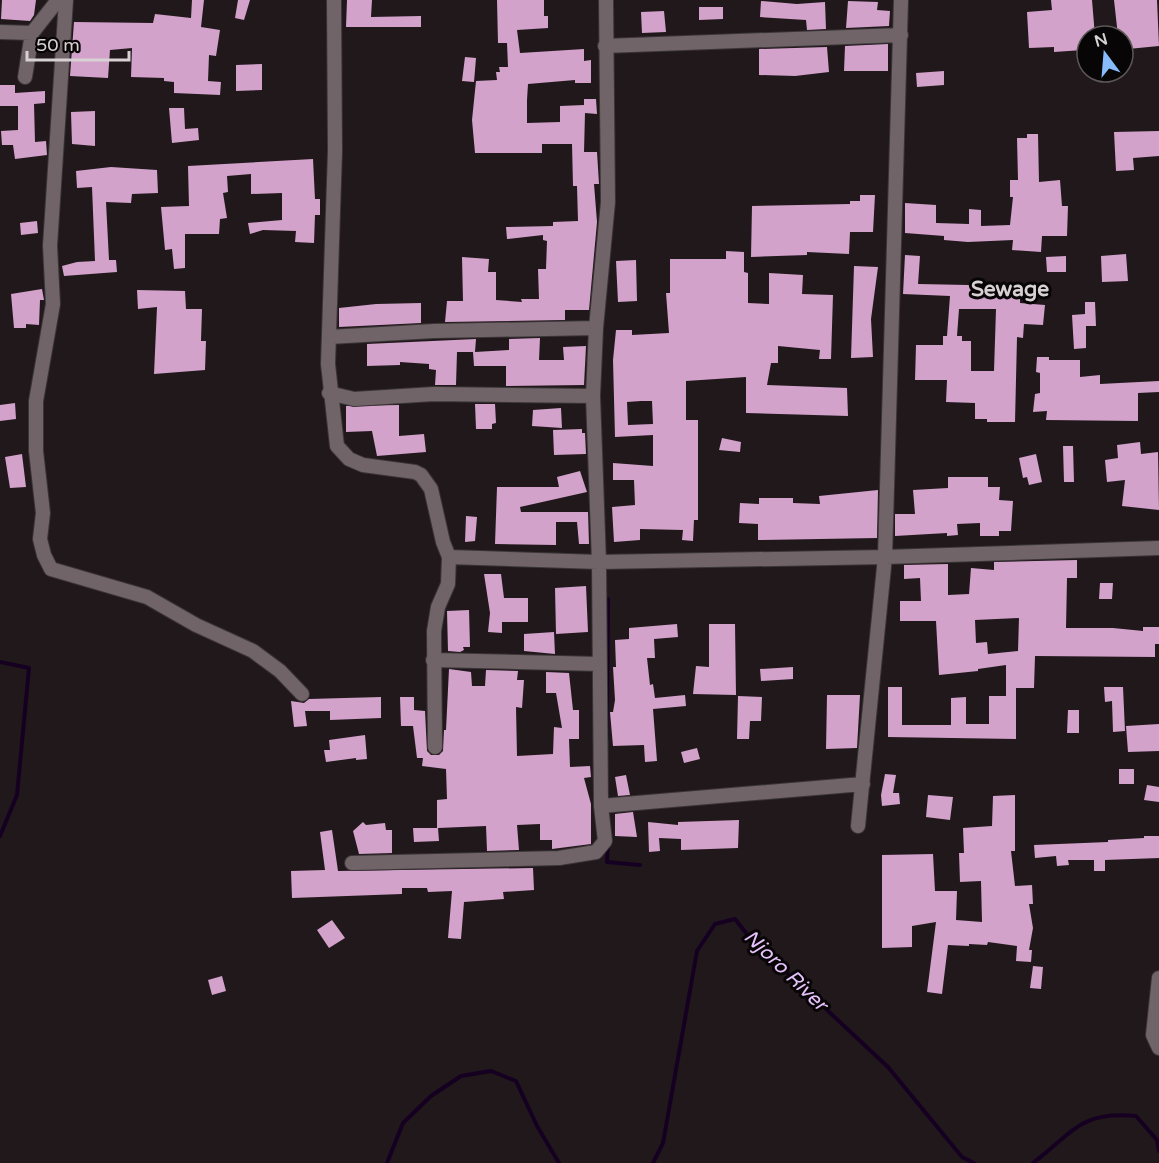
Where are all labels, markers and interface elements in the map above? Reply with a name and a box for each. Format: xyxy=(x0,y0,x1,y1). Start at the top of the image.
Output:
scale bar xyxy=(27,24,129,62)
north arrow xyxy=(1075,24,1135,84)
text: N xyxy=(1092,29,1110,52)
text: 50 m xyxy=(36,34,80,56)
district label: Sewage xyxy=(971,277,1049,302)
water label: Njoro River xyxy=(739,925,834,1018)

